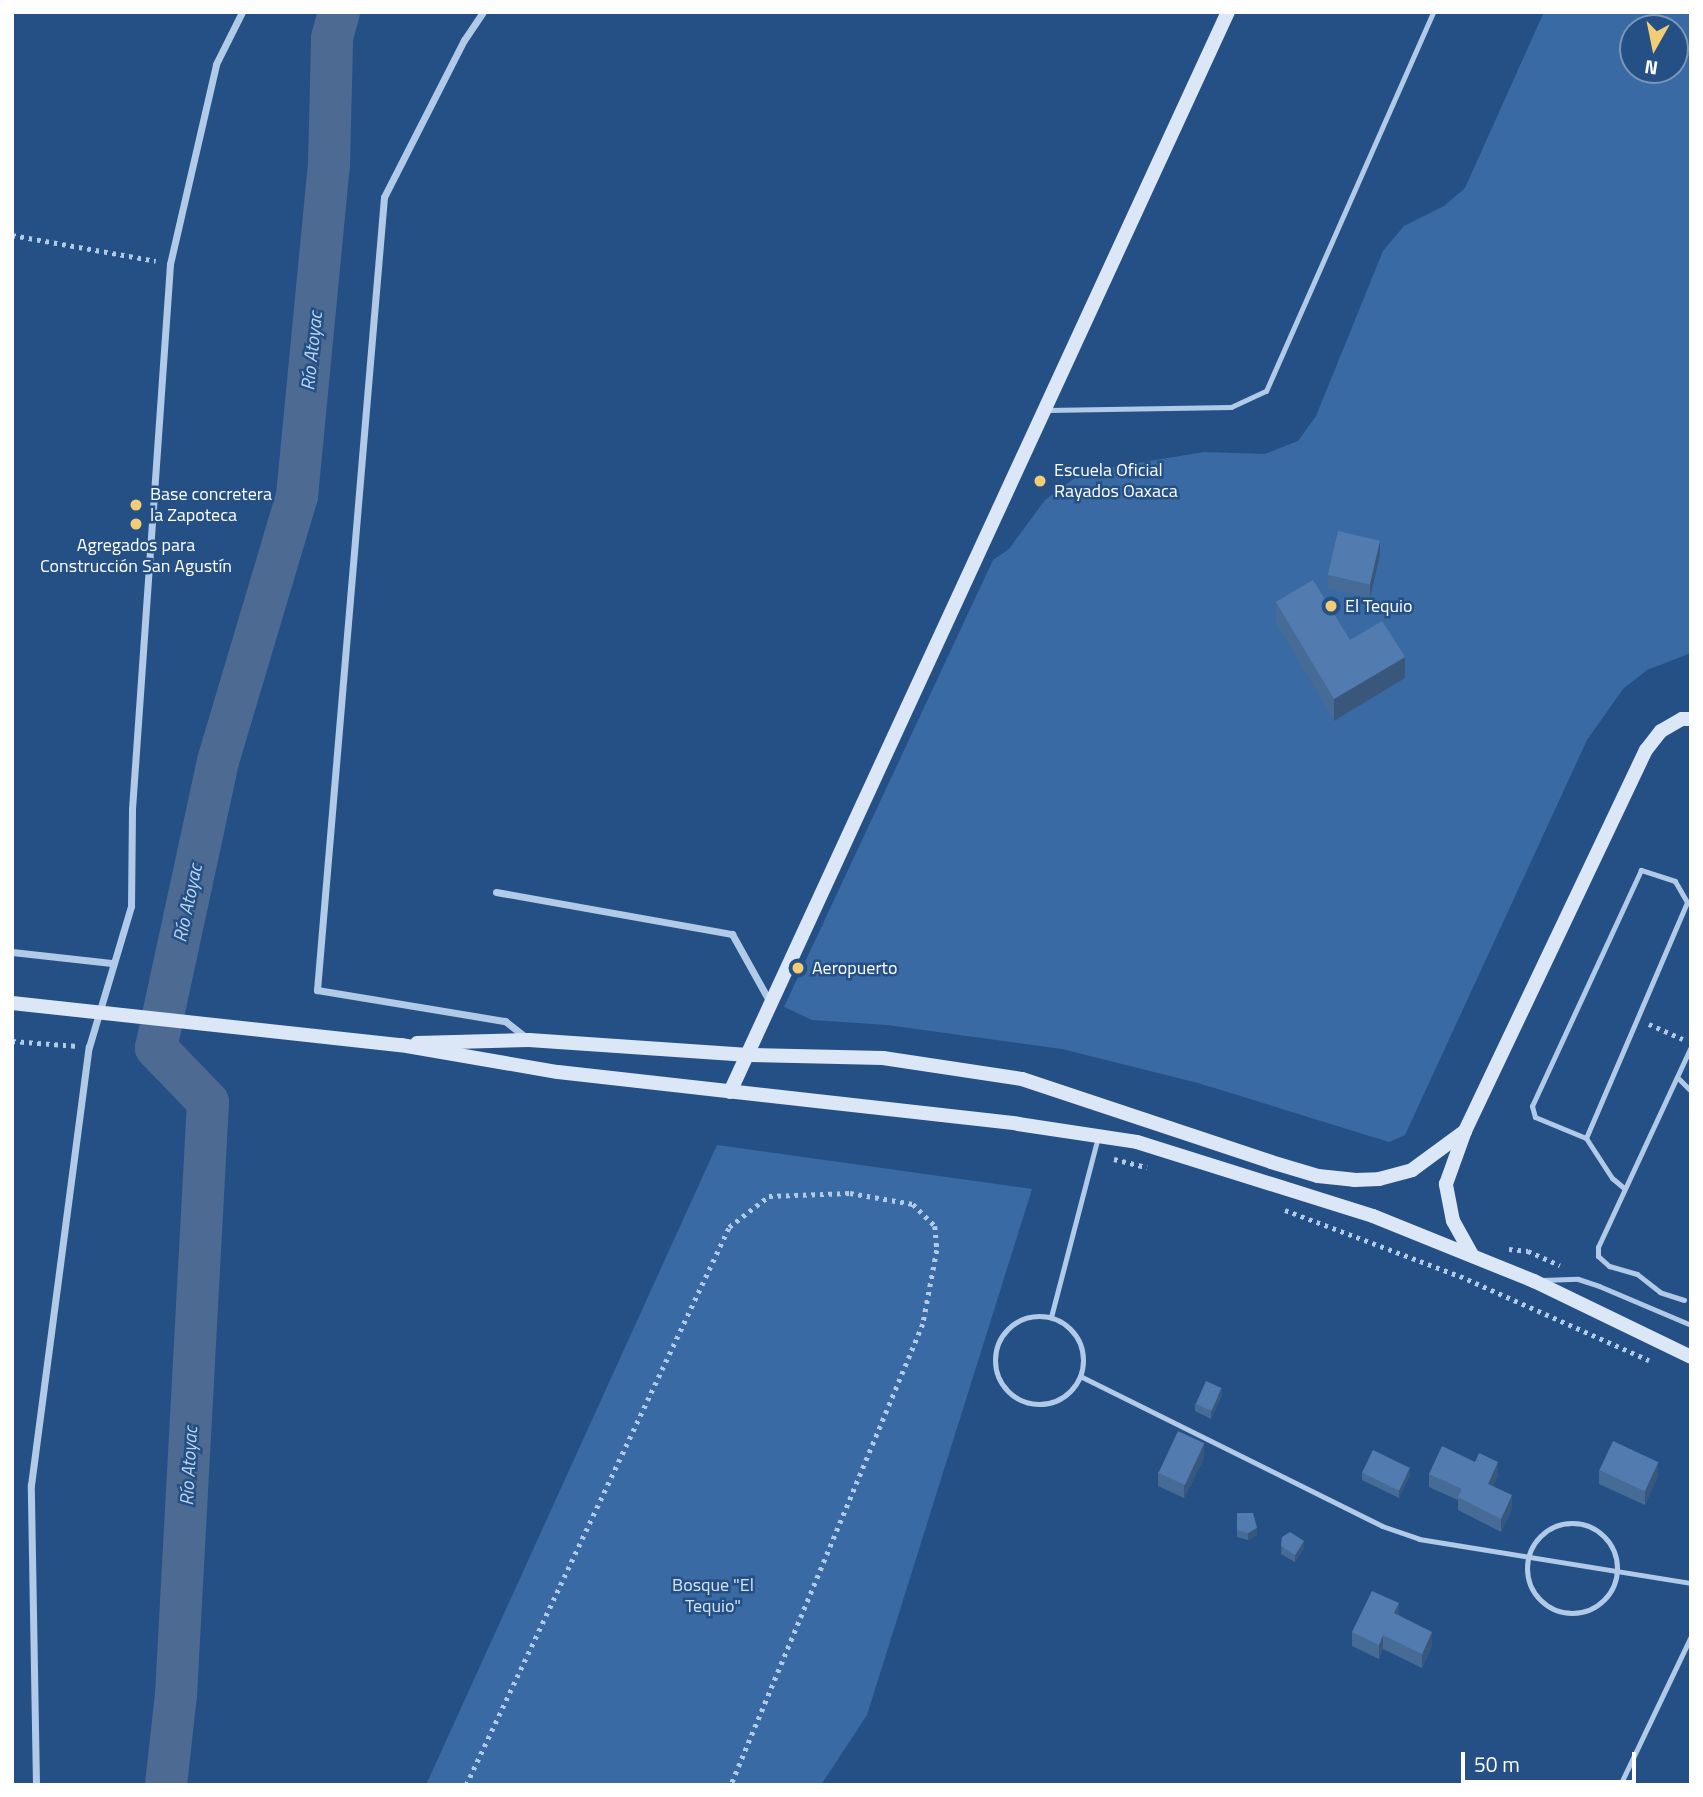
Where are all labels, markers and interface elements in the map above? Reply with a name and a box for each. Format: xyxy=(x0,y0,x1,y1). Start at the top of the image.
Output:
north arrow xyxy=(1619,14,1689,84)
text: N xyxy=(1642,53,1660,84)
water label: Río Atoyac xyxy=(296,310,326,392)
place label: Escuela Oficial Rayados Oaxaca xyxy=(1054,460,1178,503)
marker: Escuela Oficial Rayados Oaxaca xyxy=(1032,473,1048,489)
place label: Base concretera la Zapoteca xyxy=(150,484,272,526)
marker: Base concretera la Zapoteca xyxy=(128,497,144,513)
marker: Agregados para Construcción San Agustín xyxy=(128,516,144,532)
place label: Agregados para Construcción San Agustín xyxy=(40,535,232,578)
place label: El Tequio xyxy=(1345,595,1412,617)
marker: El Tequio xyxy=(1323,598,1339,614)
water label: Río Atoyac xyxy=(168,862,206,944)
place label: Aeropuerto xyxy=(812,957,897,979)
marker: Aeropuerto xyxy=(790,960,806,976)
water label: Río Atoyac xyxy=(175,1426,201,1506)
park label: Bosque "El Tequio" xyxy=(672,1575,754,1618)
scale bar xyxy=(1465,1738,1640,1782)
text: 50 m xyxy=(1474,1748,1520,1780)

